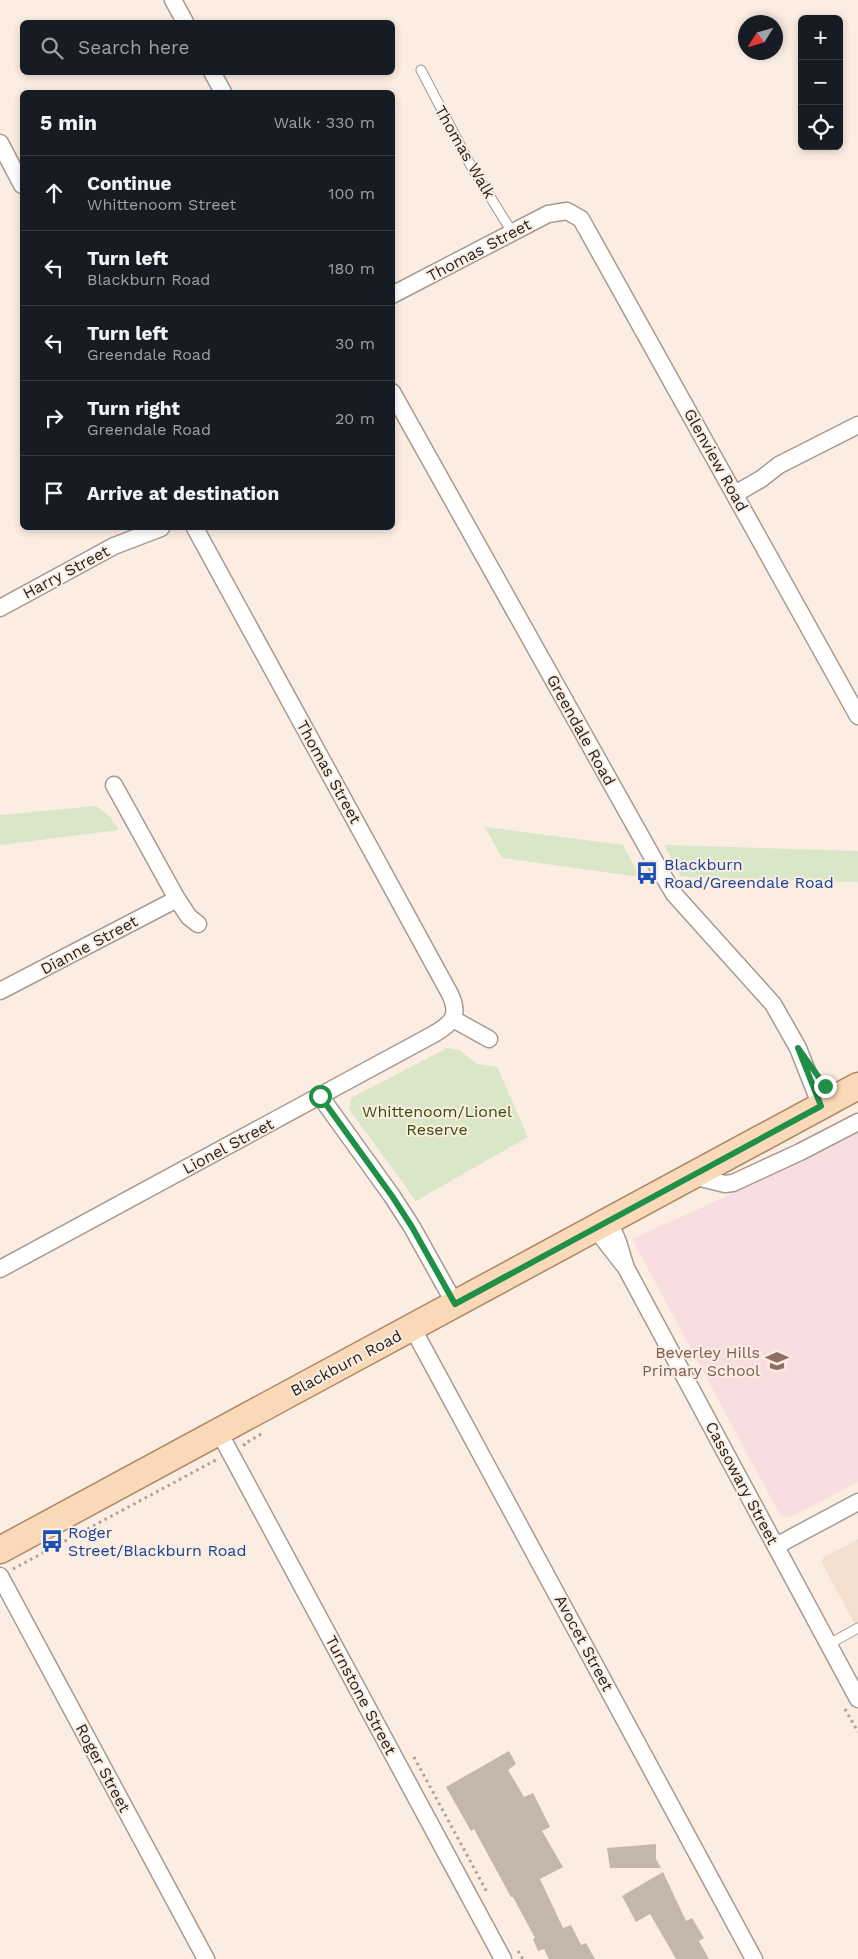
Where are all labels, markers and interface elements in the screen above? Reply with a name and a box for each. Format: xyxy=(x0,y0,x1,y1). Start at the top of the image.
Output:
north arrow xyxy=(738,15,783,60)
map controls xyxy=(798,15,843,150)
button: + xyxy=(798,15,843,60)
search box xyxy=(20,20,395,75)
icon: search xyxy=(38,34,66,62)
text: Search here xyxy=(78,36,189,59)
button: − xyxy=(798,60,843,105)
street label: Thomas Walk xyxy=(431,102,499,202)
button: locate xyxy=(798,105,843,150)
text: 5 min xyxy=(40,110,97,135)
text: Walk · 330 m xyxy=(274,113,375,132)
text: Continue xyxy=(87,172,171,195)
icon: ahead xyxy=(40,179,68,207)
text: 100 m xyxy=(328,184,375,203)
text: Whittenoom Street xyxy=(87,195,236,214)
street label: Thomas Street xyxy=(424,214,535,285)
text: Turn left xyxy=(87,247,168,270)
icon: left xyxy=(40,254,68,282)
text: 180 m xyxy=(328,259,375,278)
text: Blackburn Road xyxy=(87,270,210,289)
text: Turn left xyxy=(87,322,168,345)
icon: left xyxy=(40,329,68,357)
text: 30 m xyxy=(335,334,375,353)
text: Greendale Road xyxy=(87,345,211,364)
text: Turn right xyxy=(87,397,180,420)
icon: right xyxy=(40,404,68,432)
street label: Glenview Road xyxy=(680,405,752,515)
text: 20 m xyxy=(335,409,375,428)
text: Greendale Road xyxy=(87,420,211,439)
icon: arrive xyxy=(40,479,68,507)
text: Arrive at destination xyxy=(87,482,279,505)
street label: Harry Street xyxy=(19,541,113,603)
street label: Greendale Road xyxy=(543,671,619,789)
street label: Thomas Street xyxy=(293,717,365,827)
place label: Blackburn Road/Greendale Road xyxy=(664,855,834,892)
bus stop icon: Blackburn Road/Greendale Road xyxy=(634,860,660,886)
street label: Dianne Street xyxy=(37,911,141,979)
route end xyxy=(814,1075,837,1098)
route start xyxy=(309,1085,332,1108)
park label: Whittenoom/Lionel Reserve xyxy=(362,1102,512,1139)
street label: Lionel Street xyxy=(179,1114,277,1178)
street label: Blackburn Road xyxy=(287,1326,405,1400)
place label: Beverley Hills Primary School xyxy=(642,1343,760,1380)
school or university icon: Beverley Hills Primary School xyxy=(764,1348,790,1374)
street label: Cassowary Street xyxy=(702,1418,783,1548)
place label: Roger Street/Blackburn Road xyxy=(68,1523,246,1560)
bus stop icon: Roger Street/Blackburn Road xyxy=(39,1528,65,1554)
street label: Avocet Street xyxy=(551,1592,617,1695)
street label: Turnstone Street xyxy=(322,1632,401,1758)
street label: Roger Street xyxy=(72,1720,134,1816)

